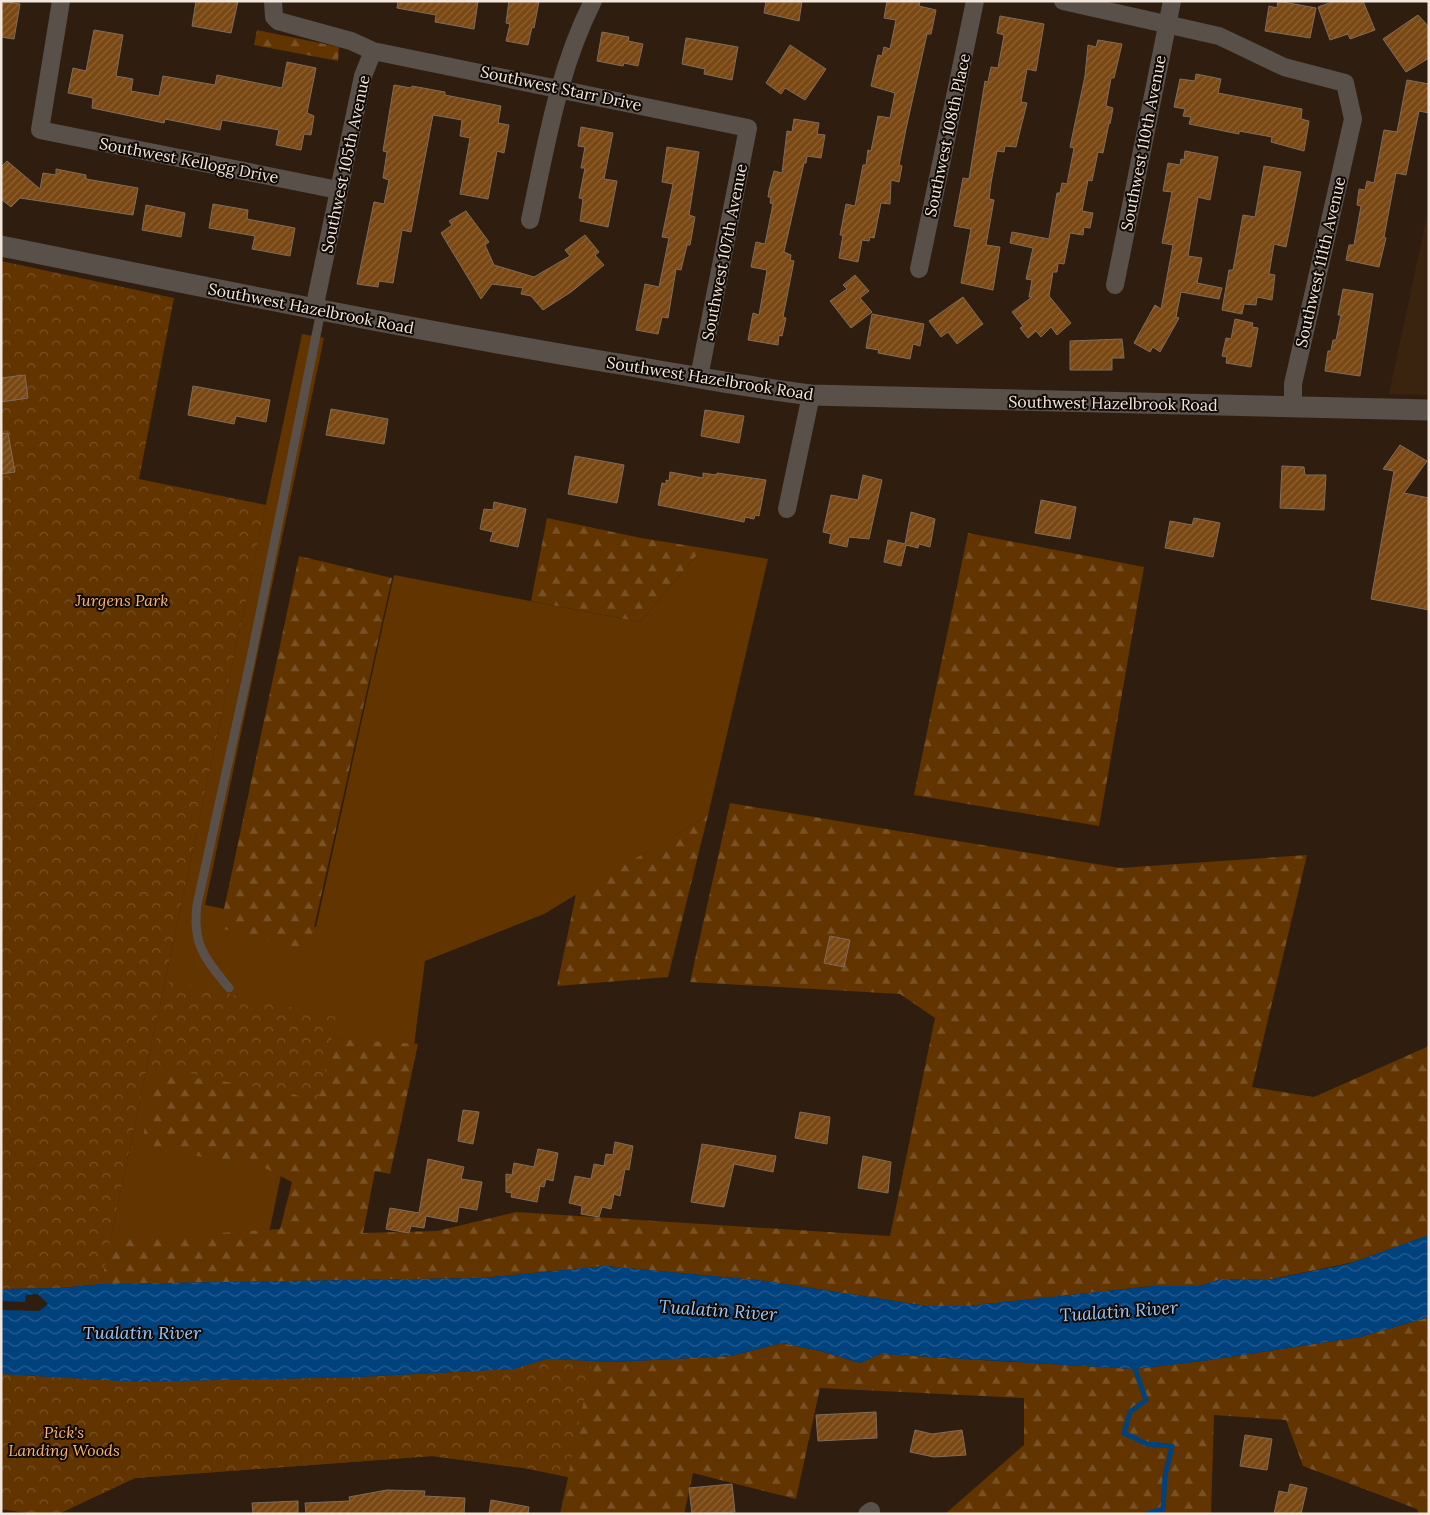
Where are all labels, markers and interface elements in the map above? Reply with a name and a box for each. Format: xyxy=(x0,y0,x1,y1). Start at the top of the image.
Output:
street label: Southwest 108th Place xyxy=(920,51,974,219)
street label: Southwest 110th Avenue xyxy=(1116,53,1170,233)
street label: Southwest Starr Drive xyxy=(479,61,644,115)
street label: Southwest 105th Avenue xyxy=(316,73,374,255)
street label: Southwest Kellogg Drive xyxy=(98,133,281,187)
street label: Southwest 107th Avenue xyxy=(697,161,751,342)
street label: Southwest 111th Avenue xyxy=(1291,174,1349,349)
street label: Southwest Hazelbrook Road xyxy=(206,278,416,338)
street label: Southwest Hazelbrook Road xyxy=(605,352,815,404)
street label: Southwest Hazelbrook Road xyxy=(1008,391,1218,415)
park label: Jurgens Park xyxy=(74,590,169,610)
water label: Tualatin River xyxy=(658,1294,779,1326)
water label: Tualatin River xyxy=(1059,1295,1180,1327)
water label: Tualatin River xyxy=(83,1321,202,1344)
park label: Pick's Landing Woods xyxy=(8,1422,120,1460)

